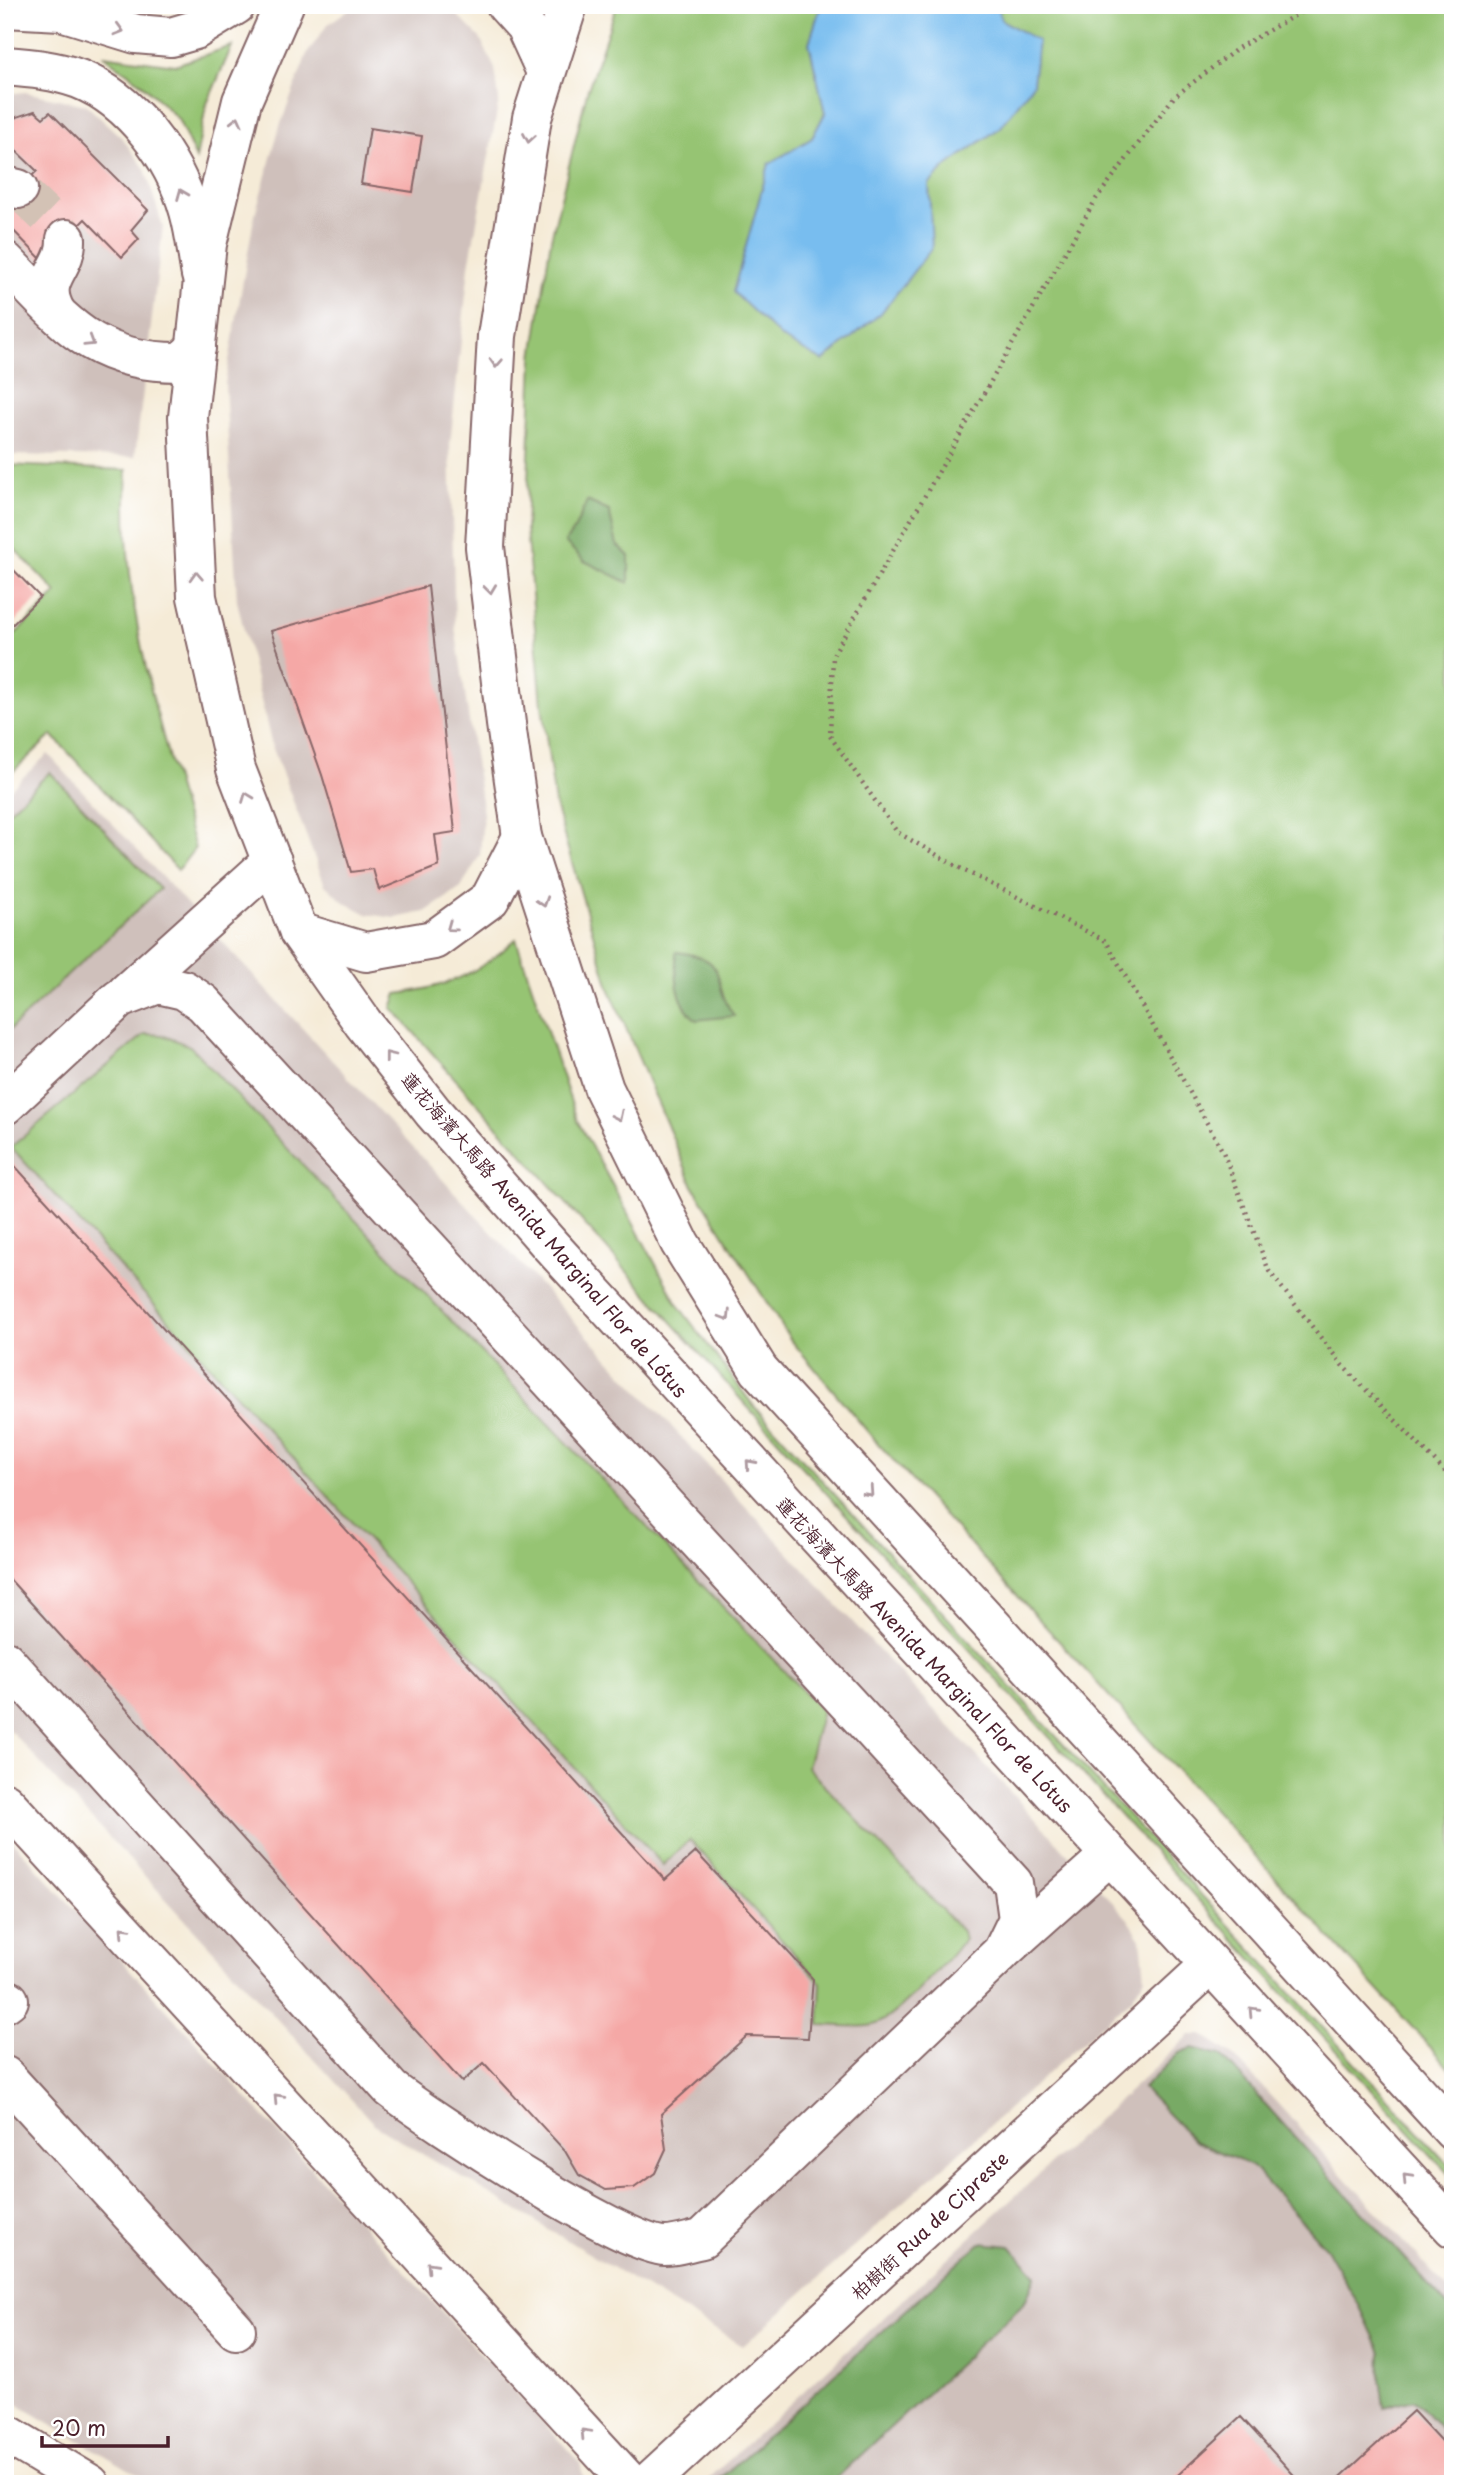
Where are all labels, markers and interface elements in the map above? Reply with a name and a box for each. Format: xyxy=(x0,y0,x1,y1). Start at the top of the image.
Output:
one-way arrow xyxy=(113,21,125,36)
one-way arrow xyxy=(229,115,243,127)
one-way arrow xyxy=(522,132,537,144)
one-way arrow xyxy=(176,188,190,201)
one-way arrow xyxy=(82,333,95,346)
one-way arrow xyxy=(488,357,503,368)
one-way arrow xyxy=(188,571,203,582)
one-way arrow xyxy=(483,584,498,595)
one-way arrow xyxy=(242,792,256,804)
one-way arrow xyxy=(535,895,549,907)
one-way arrow xyxy=(447,919,459,931)
one-way arrow xyxy=(384,1051,397,1063)
street label: 蓮花海濱大馬路 Avenida Marginal Flor de Lótus xyxy=(396,1065,695,1403)
one-way arrow xyxy=(609,1109,623,1121)
one-way arrow xyxy=(717,1309,730,1322)
one-way arrow xyxy=(746,1459,759,1472)
one-way arrow xyxy=(860,1484,873,1497)
street label: 蓮花海濱大馬路 Avenida Marginal Flor de Lótus xyxy=(770,1490,1080,1819)
one-way arrow xyxy=(119,1926,132,1939)
one-way arrow xyxy=(1248,2006,1261,2019)
one-way arrow xyxy=(273,2093,286,2106)
street label: 柏樹街 Rua de Cipreste xyxy=(844,2144,1014,2306)
one-way arrow xyxy=(1402,2173,1415,2186)
one-way arrow xyxy=(427,2261,440,2274)
scale bar xyxy=(42,2405,168,2449)
text: 20 m xyxy=(52,2411,106,2443)
one-way arrow xyxy=(581,2428,593,2441)

